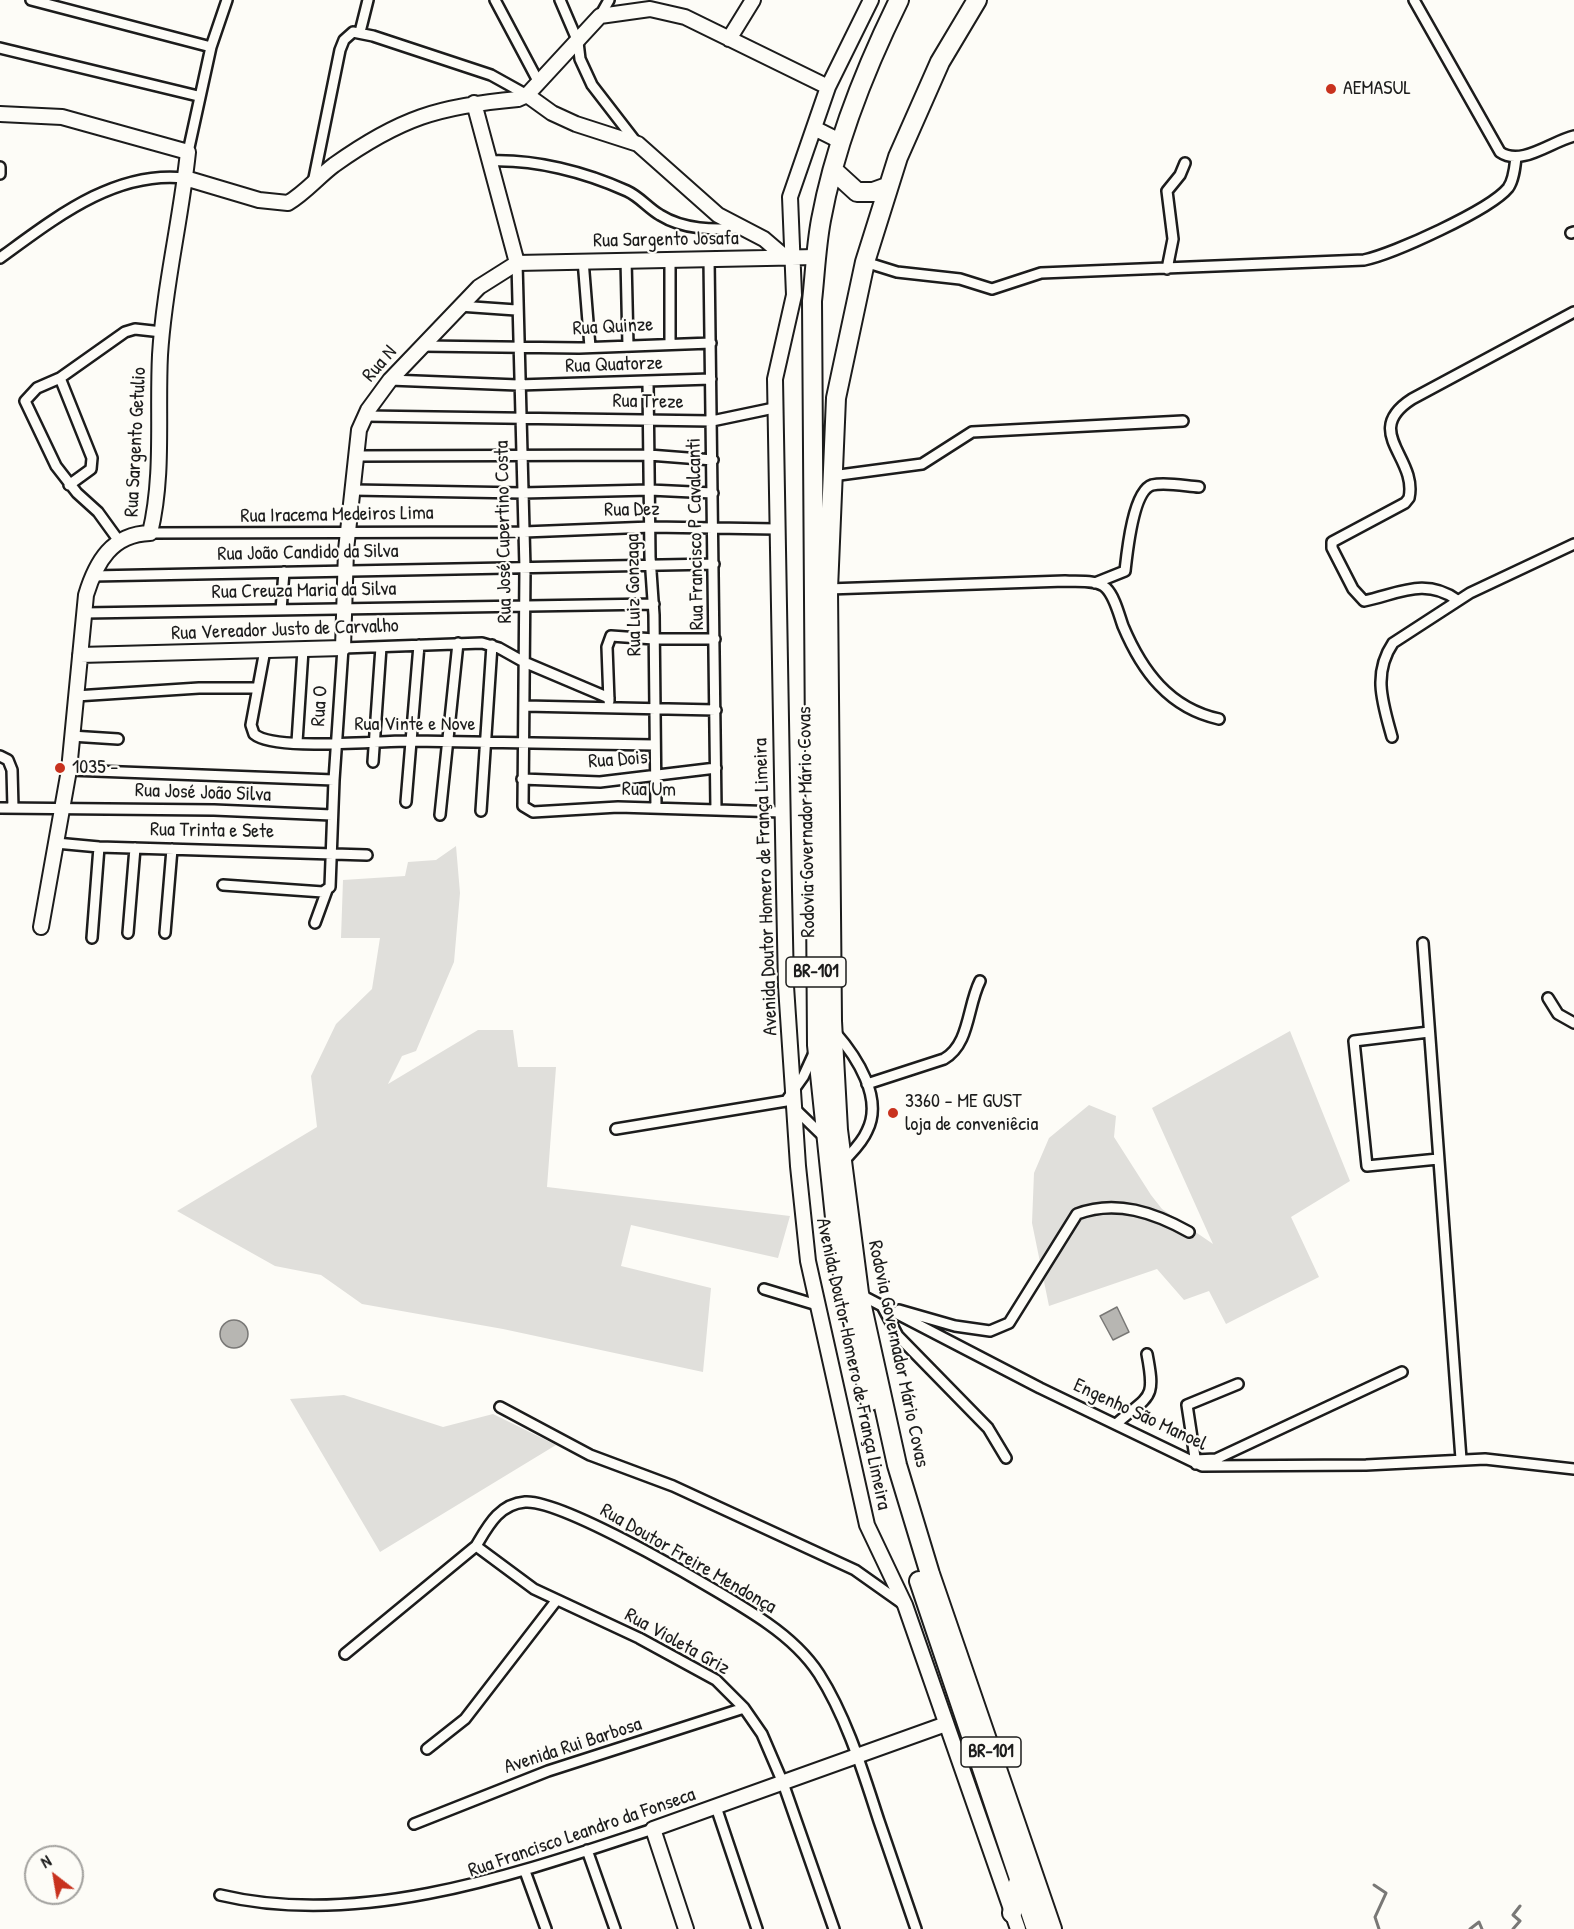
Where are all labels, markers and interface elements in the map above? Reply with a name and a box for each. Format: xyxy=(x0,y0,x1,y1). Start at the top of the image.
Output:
place label: AEMASUL xyxy=(1343,77,1411,101)
marker: AEMASUL xyxy=(1324,82,1338,96)
street label: Rua Sargento Josafa xyxy=(593,227,739,253)
street label: Rua Quinze xyxy=(572,313,654,341)
street label: Rua N xyxy=(358,341,402,387)
street label: Rua Quatorze xyxy=(565,351,663,379)
street label: Rua Sargento Getulio xyxy=(120,366,152,518)
street label: Rua Treze xyxy=(612,389,684,415)
street label: Rua Francisco P Cavalcanti xyxy=(682,438,710,630)
street label: Rua José Cupertino Costa xyxy=(490,440,518,624)
street label: Rua Dez xyxy=(604,498,660,522)
street label: Rua Iracema Medeiros Lima xyxy=(240,501,434,529)
street label: Rua Luiz Gonzaga xyxy=(621,534,647,656)
street label: Rua João Candido da Silva xyxy=(217,539,399,567)
street label: Rua Creuza Maria da Silva xyxy=(212,577,396,605)
street label: Rua Vereador Justo de Carvalho xyxy=(171,614,399,646)
street label: Rua O xyxy=(307,685,333,727)
street label: Rodovia Governador Mário Covas xyxy=(793,706,821,938)
street label: Rua Vinte e Nove xyxy=(355,713,475,737)
street label: Avenida Doutor Homero de França Limeira xyxy=(749,738,783,1036)
street label: Rua Dois xyxy=(588,746,648,774)
place label: 1035 - xyxy=(72,756,118,780)
marker: 1035 - xyxy=(53,761,67,775)
street label: Rua Um xyxy=(622,778,676,802)
street label: Rua José João Silva xyxy=(135,779,271,807)
street label: Rua Trinta e Sete xyxy=(150,818,274,844)
road number: BR-101 xyxy=(786,957,846,987)
place label: 3360 - ME GUST loja de conveniêcia xyxy=(905,1090,1038,1137)
marker: 3360 - ME GUST loja de conveniêcia xyxy=(886,1106,900,1120)
street label: Avenida Doutor Homero de França Limeira xyxy=(810,1216,896,1512)
street label: Rodovia Governador Mário Covas xyxy=(862,1238,934,1470)
street label: Engenho São Manoel xyxy=(1069,1374,1211,1456)
street label: Rua Doutor Freire Mendonça xyxy=(596,1499,780,1619)
street label: Rua Violeta Griz xyxy=(620,1603,734,1681)
street label: Avenida Rui Barbosa xyxy=(501,1712,645,1780)
road number: BR-101 xyxy=(961,1737,1021,1767)
street label: Rua Francisco Leandro da Fonseca xyxy=(465,1783,699,1883)
north arrow xyxy=(24,1845,84,1905)
text: N xyxy=(36,1850,55,1873)

